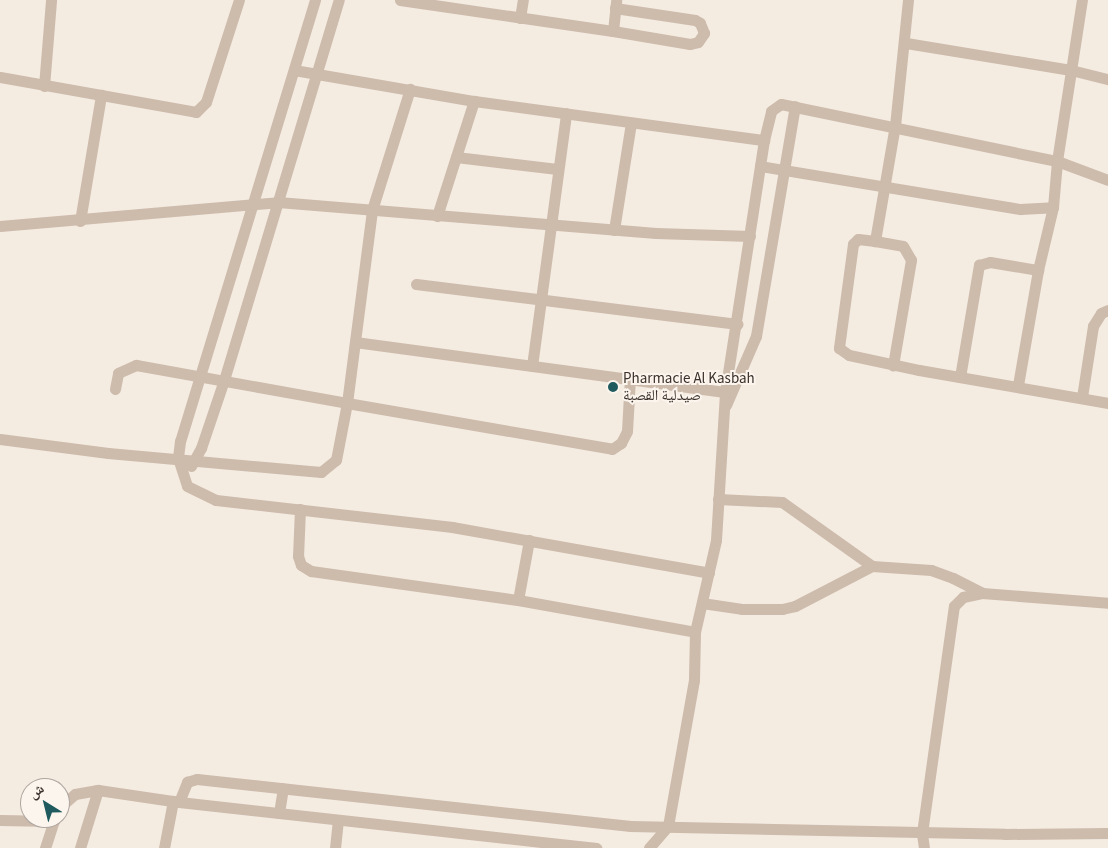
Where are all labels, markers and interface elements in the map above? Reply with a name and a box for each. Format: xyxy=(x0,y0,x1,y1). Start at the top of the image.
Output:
place label: Pharmacie Al Kasbah صيدلية القصبة xyxy=(623,369,755,404)
marker: Pharmacie Al Kasbah صيدلية القصبة xyxy=(607,381,619,393)
north arrow xyxy=(20,778,70,828)
text: ش xyxy=(25,779,49,804)

